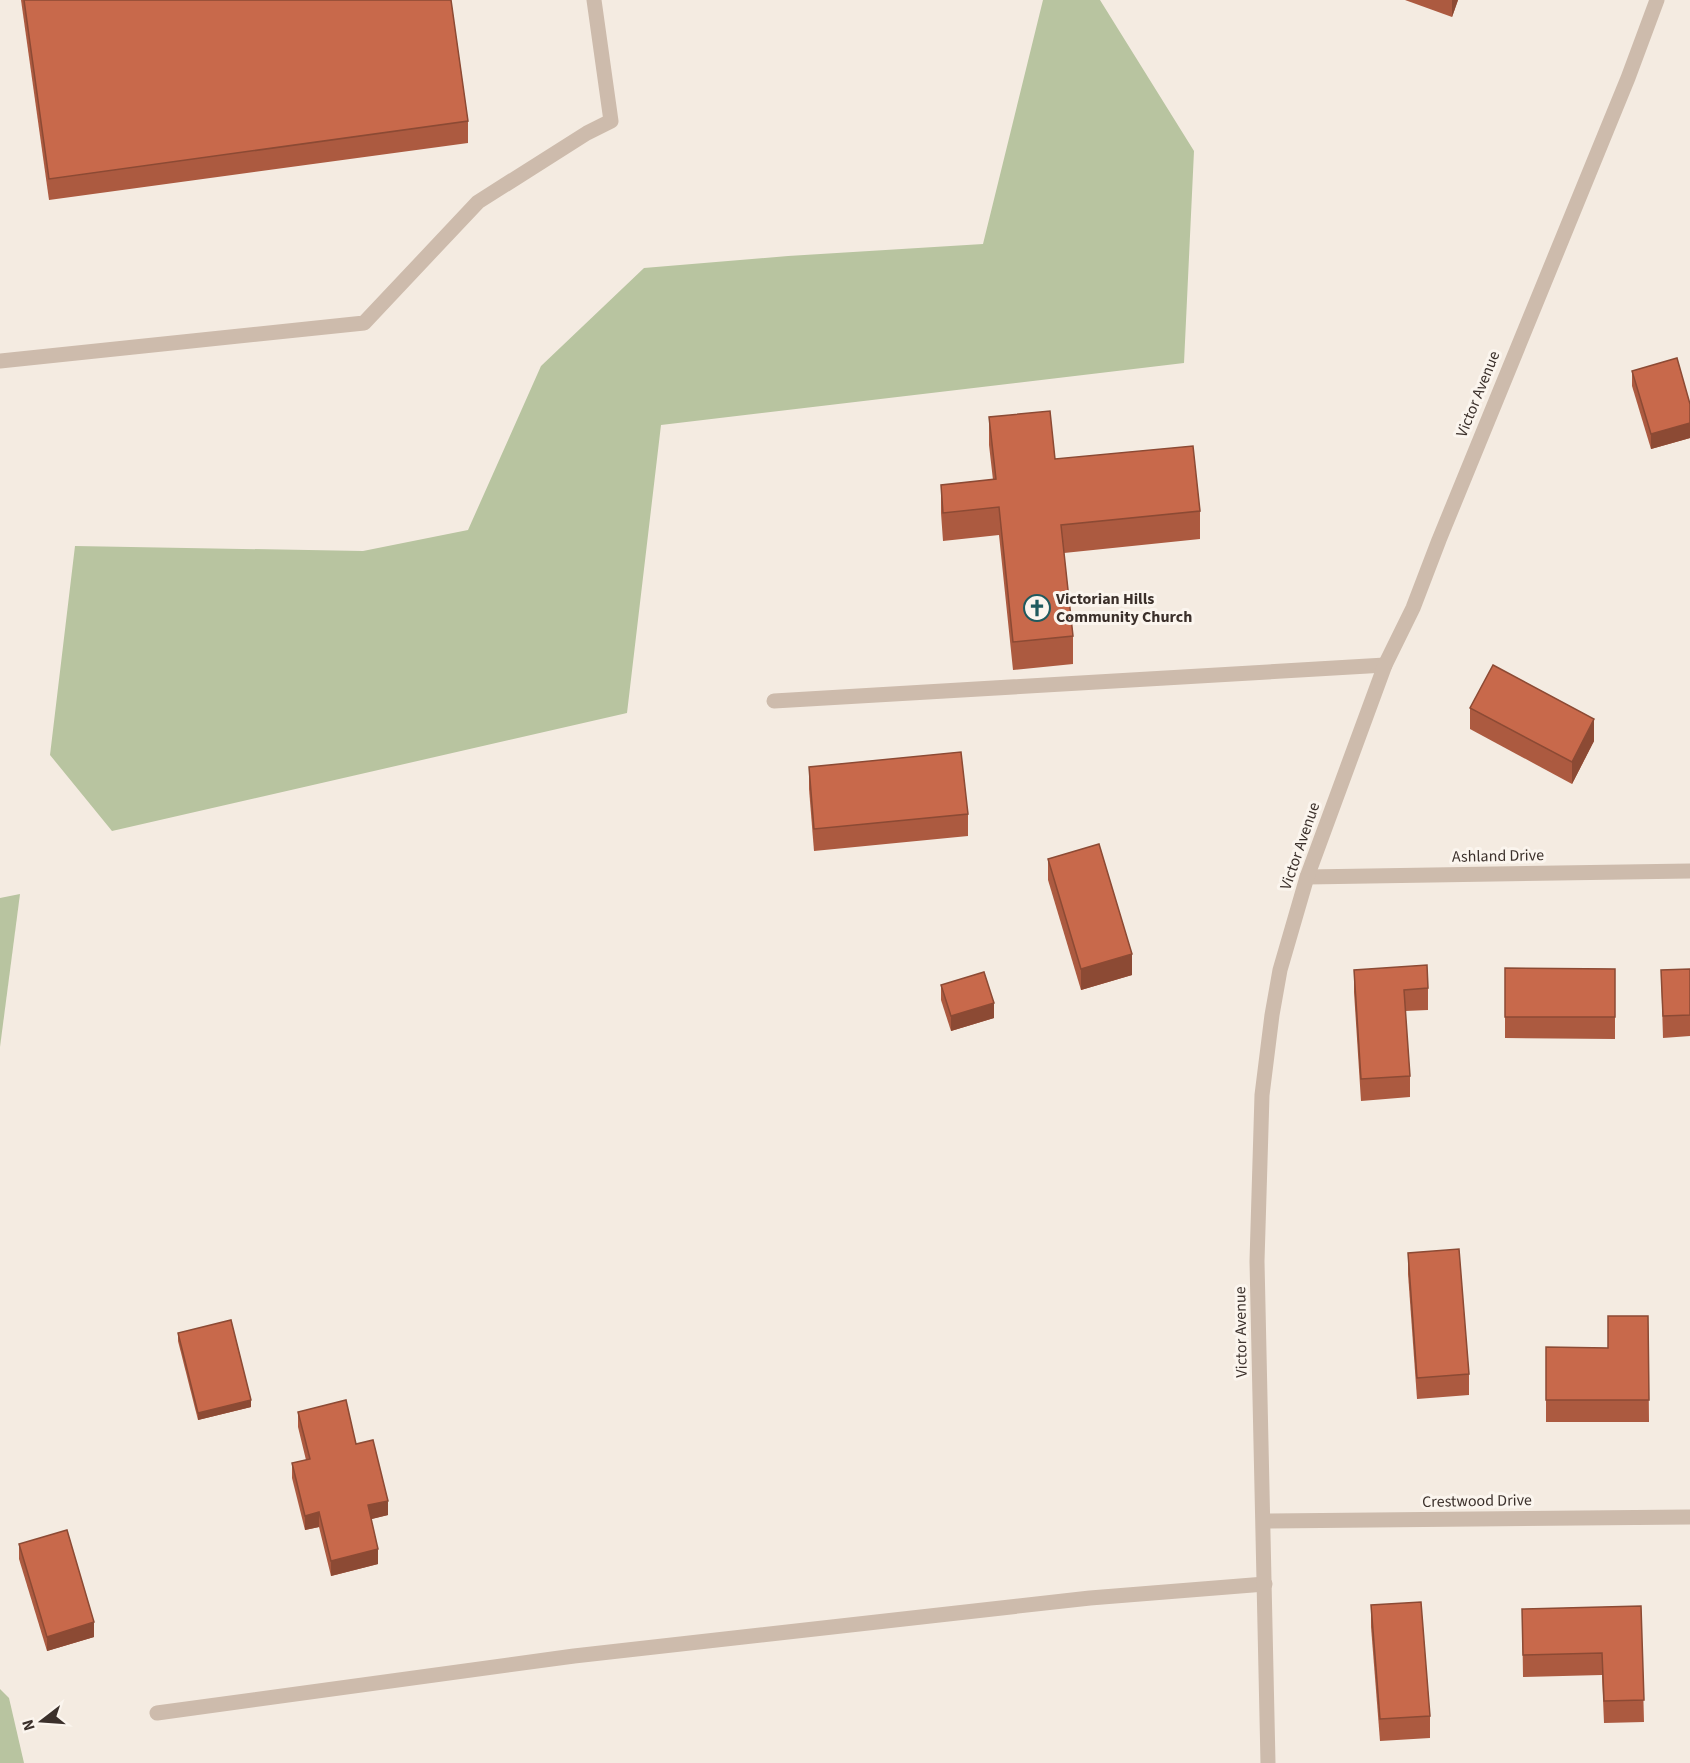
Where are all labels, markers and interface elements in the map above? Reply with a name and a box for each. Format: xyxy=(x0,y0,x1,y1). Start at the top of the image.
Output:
street label: Victor Avenue xyxy=(1451,348,1505,440)
place label: Victorian Hills Community Church xyxy=(1055,588,1192,628)
church icon: Victorian Hills Community Church xyxy=(1022,593,1052,623)
street label: Victor Avenue xyxy=(1275,799,1325,893)
street label: Ashland Drive xyxy=(1452,844,1544,868)
street label: Victor Avenue xyxy=(1229,1286,1253,1378)
street label: Crestwood Drive xyxy=(1422,1489,1532,1513)
north arrow xyxy=(12,1691,72,1751)
text: N xyxy=(17,1717,41,1733)

